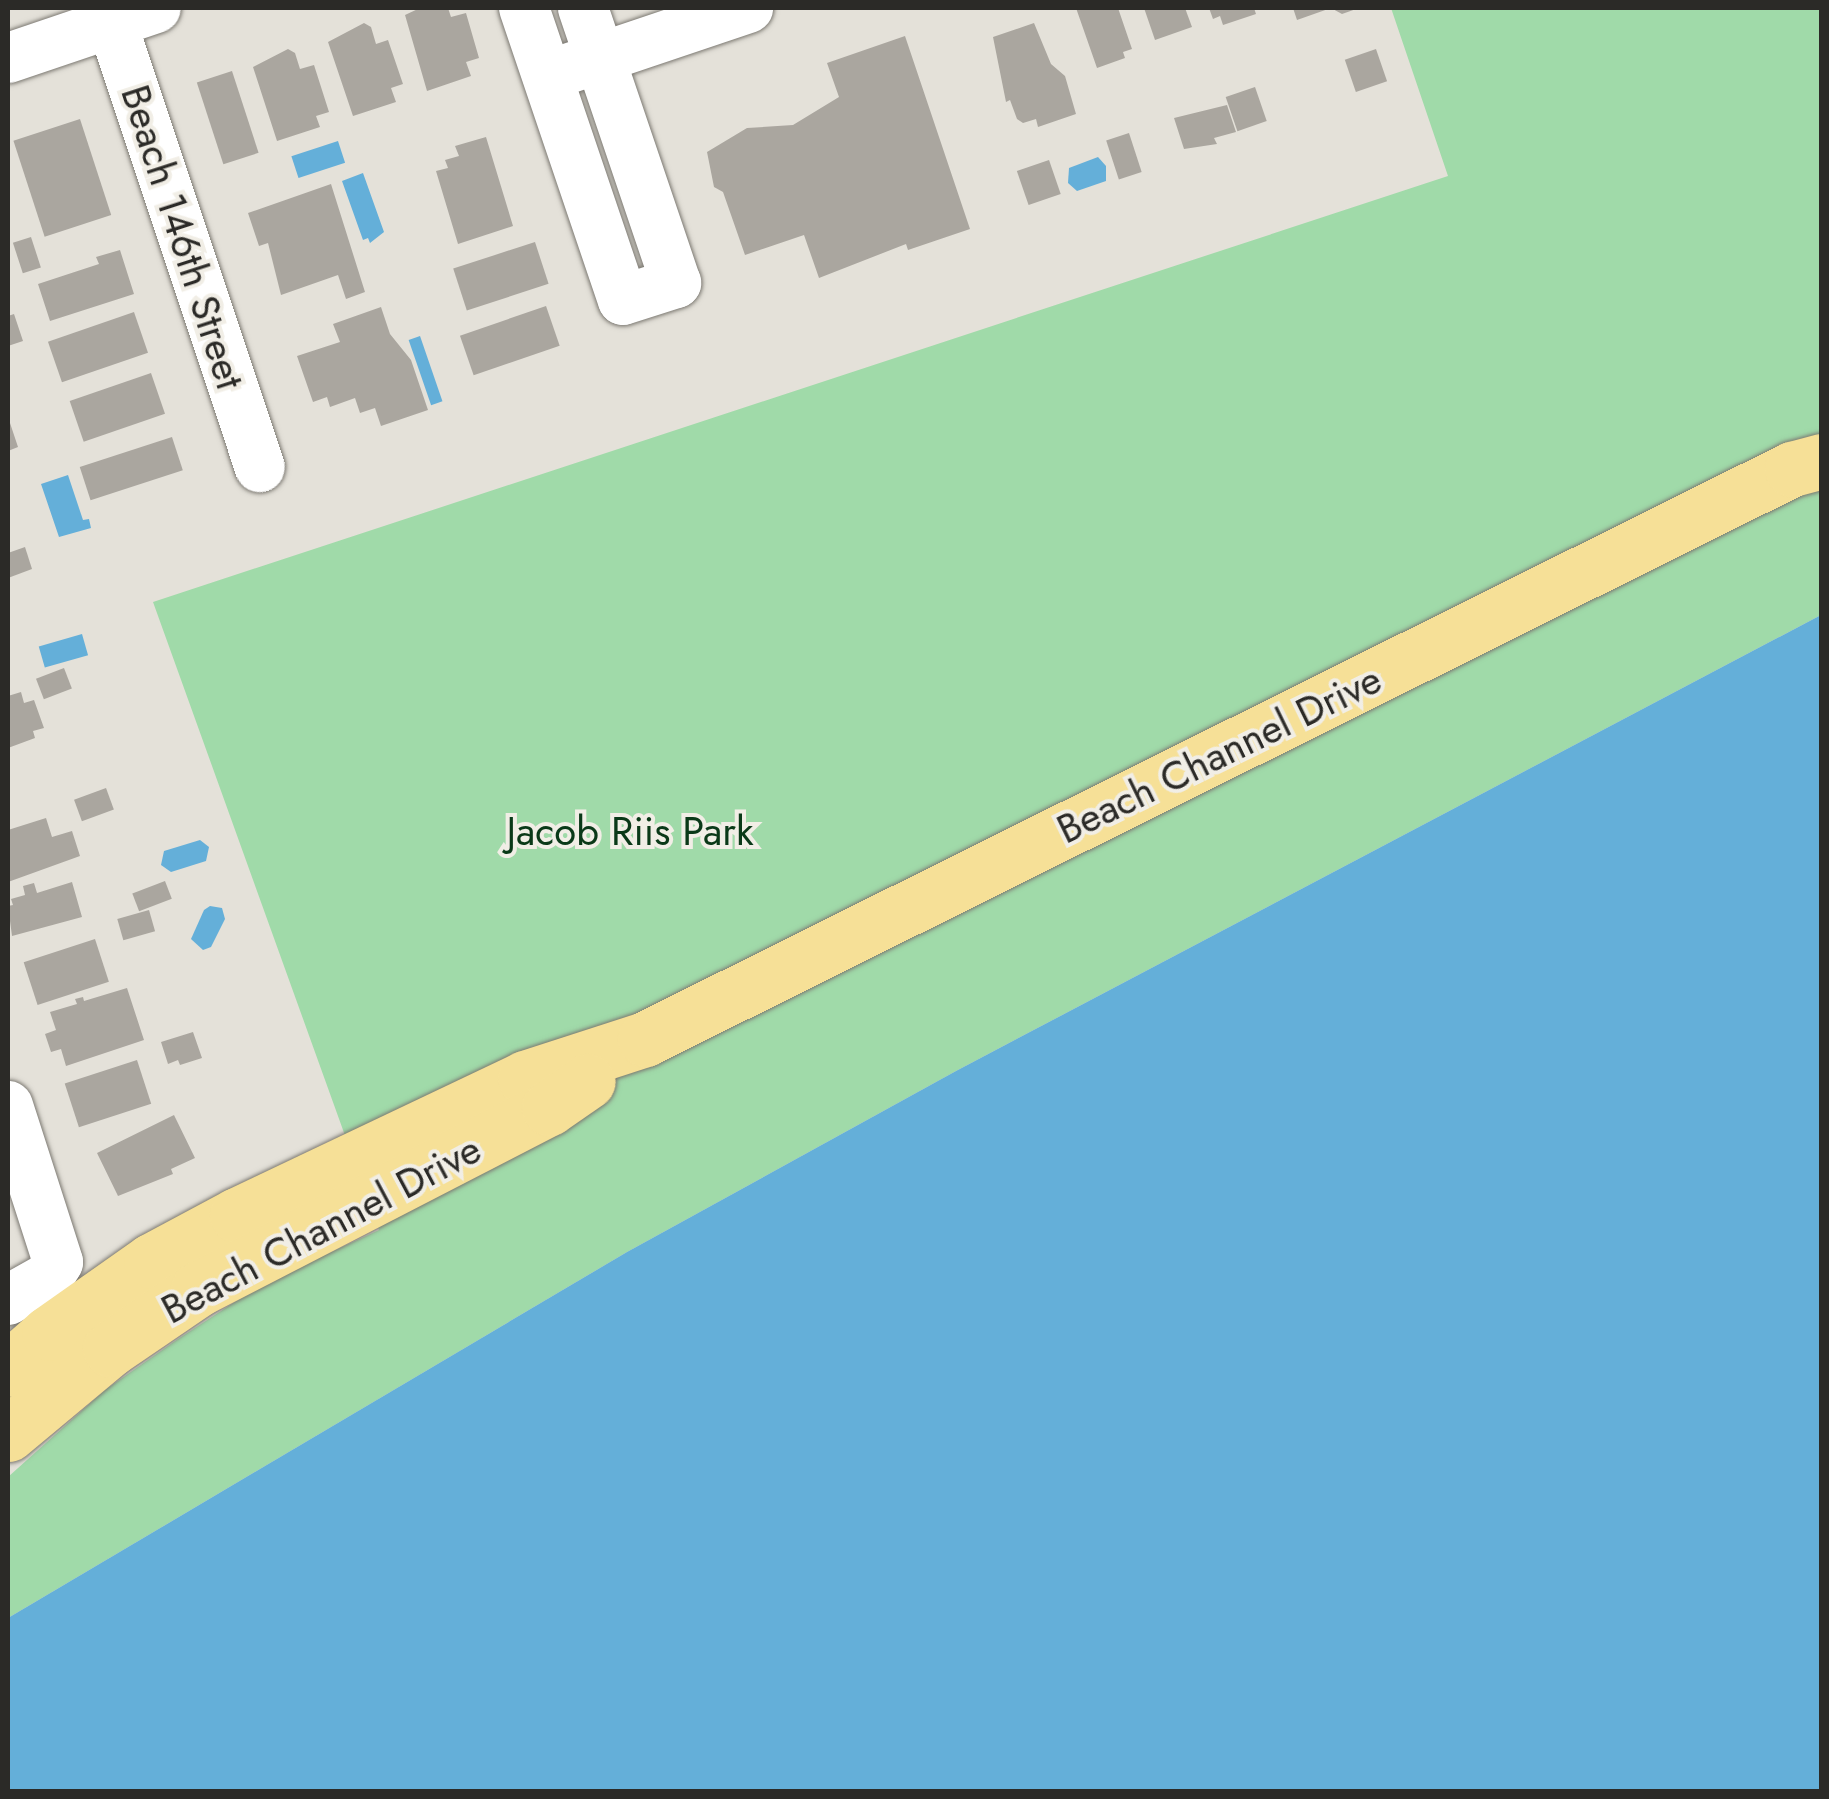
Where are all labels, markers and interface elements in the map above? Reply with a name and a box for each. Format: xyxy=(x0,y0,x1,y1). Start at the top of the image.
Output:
street label: Beach 146th Street xyxy=(111,79,255,395)
street label: Beach Channel Drive xyxy=(1049,655,1389,853)
park label: Jacob Riis Park xyxy=(506,807,754,855)
street label: Beach Channel Drive xyxy=(153,1125,489,1333)

